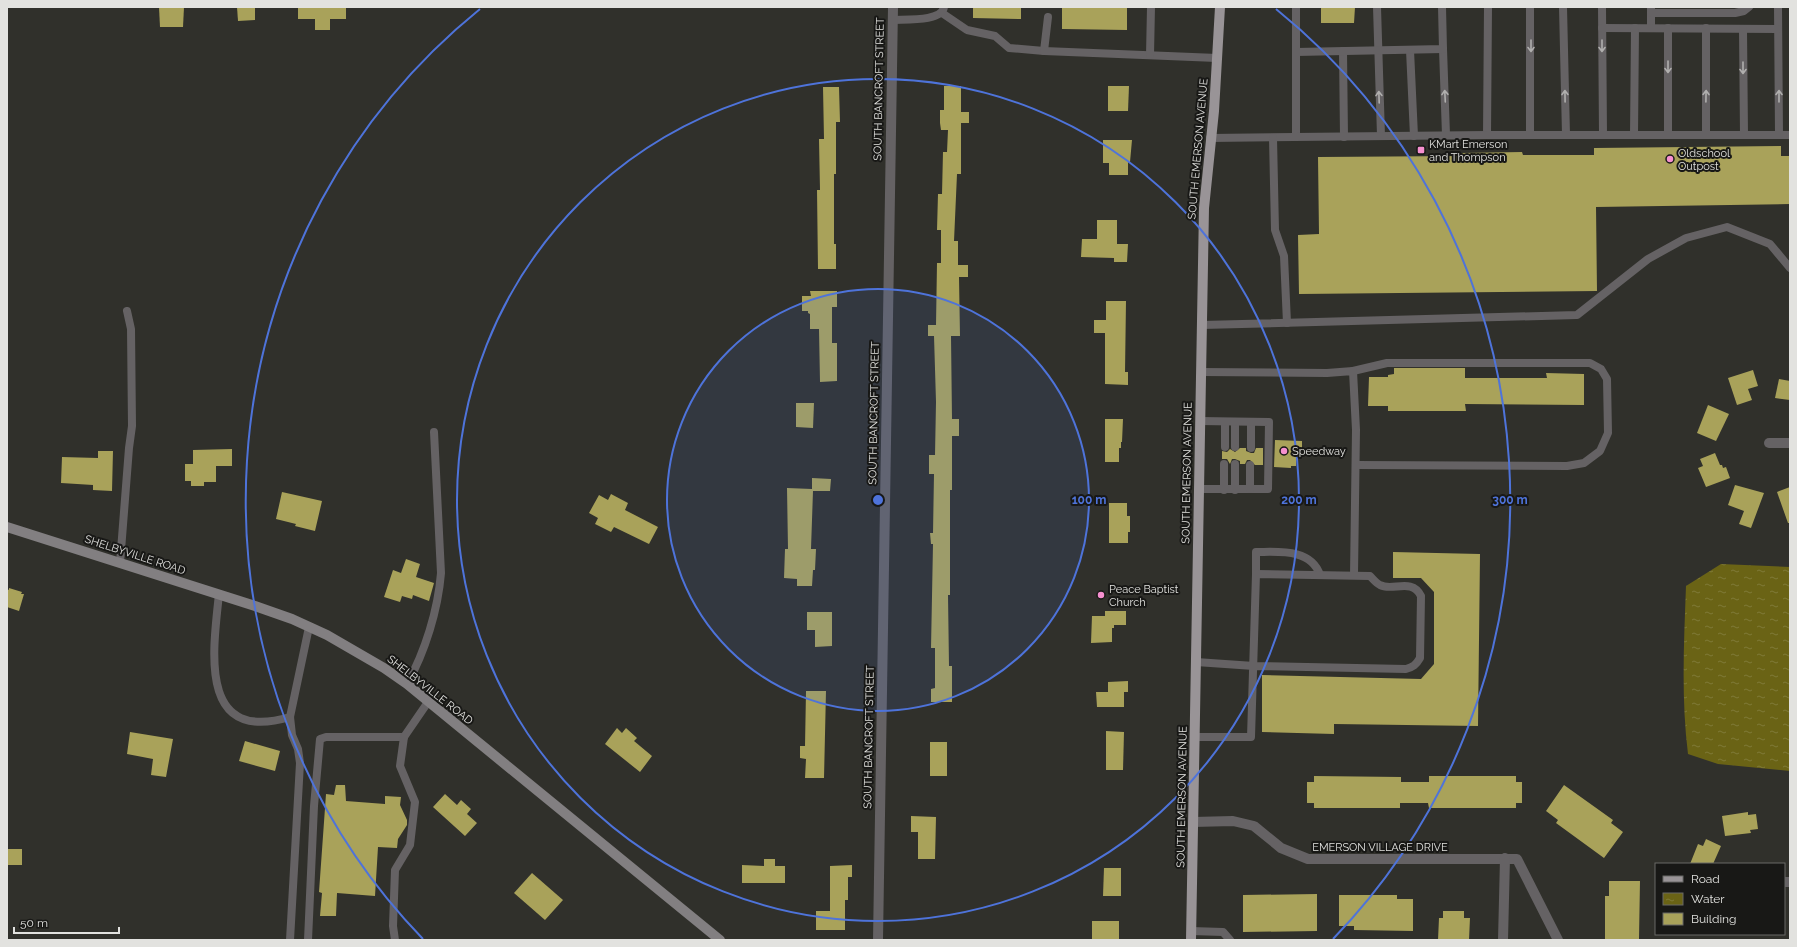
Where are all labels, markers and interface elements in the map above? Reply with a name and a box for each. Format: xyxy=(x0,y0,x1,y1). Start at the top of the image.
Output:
street label: SOUTH BANCROFT STREET xyxy=(871,17,887,161)
one-way arrow xyxy=(1527,39,1534,52)
one-way arrow xyxy=(1598,39,1606,52)
one-way arrow xyxy=(1664,60,1672,73)
one-way arrow xyxy=(1739,61,1747,74)
street label: SOUTH EMERSON AVENUE xyxy=(1185,78,1211,220)
one-way arrow xyxy=(1442,90,1449,103)
one-way arrow xyxy=(1561,90,1569,103)
one-way arrow xyxy=(1702,90,1710,103)
one-way arrow xyxy=(1775,90,1783,103)
one-way arrow xyxy=(1375,91,1382,104)
place label: KMart Emerson and Thompson xyxy=(1429,138,1507,164)
marker: KMart Emerson and Thompson xyxy=(1416,145,1426,155)
place label: Oldschool Outpost xyxy=(1678,147,1730,173)
marker: Oldschool Outpost xyxy=(1665,154,1675,164)
street label: SOUTH BANCROFT STREET xyxy=(866,341,882,485)
street label: SOUTH EMERSON AVENUE xyxy=(1179,402,1195,544)
place label: Speedway xyxy=(1292,445,1346,458)
marker: Speedway xyxy=(1279,446,1289,456)
centre of rings xyxy=(871,493,885,507)
text: 100 m xyxy=(1072,493,1106,507)
text: 200 m xyxy=(1281,493,1317,507)
text: 300 m xyxy=(1492,493,1528,507)
street label: SHELBYVILLE ROAD xyxy=(83,533,187,577)
place label: Peace Baptist Church xyxy=(1109,583,1179,609)
marker: Peace Baptist Church xyxy=(1096,590,1106,600)
street label: SHELBYVILLE ROAD xyxy=(385,653,475,728)
street label: SOUTH BANCROFT STREET xyxy=(861,665,877,809)
street label: SOUTH EMERSON AVENUE xyxy=(1174,726,1190,868)
street label: EMERSON VILLAGE DRIVE xyxy=(1312,841,1448,854)
legend xyxy=(1655,863,1785,935)
text: Road xyxy=(1691,872,1720,886)
text: Water xyxy=(1691,892,1725,906)
scale bar xyxy=(14,909,119,935)
text: Building xyxy=(1691,912,1737,926)
text: 50 m xyxy=(20,916,48,930)

